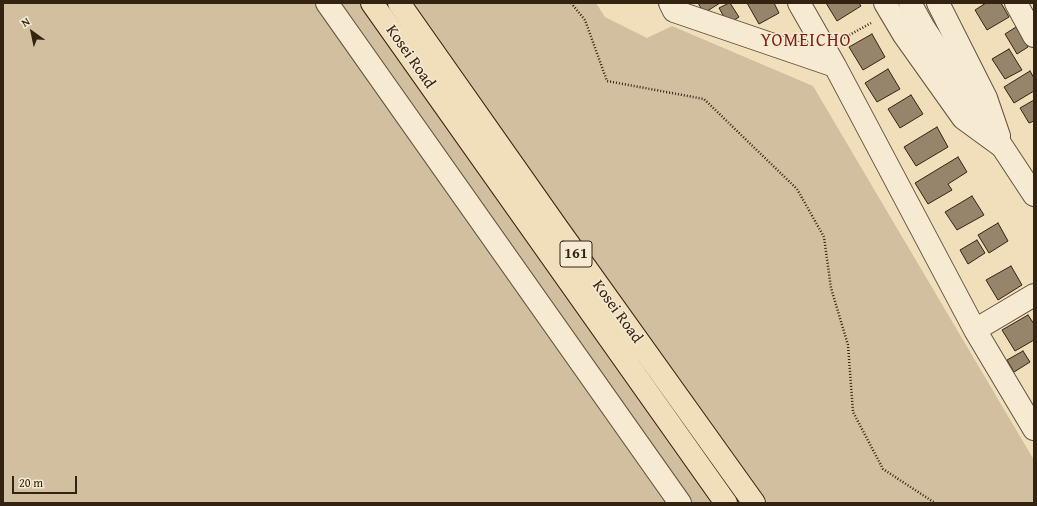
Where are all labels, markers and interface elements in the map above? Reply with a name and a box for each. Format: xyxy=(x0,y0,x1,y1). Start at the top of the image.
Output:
north arrow xyxy=(12,12,52,52)
text: N xyxy=(18,13,33,31)
street label: Kosei Road xyxy=(381,22,439,92)
district label: YOMEICHO xyxy=(760,30,852,52)
road number: 161 xyxy=(560,241,592,267)
street label: Kosei Road xyxy=(588,277,646,347)
scale bar xyxy=(14,468,79,494)
text: 20 m xyxy=(19,474,43,491)

